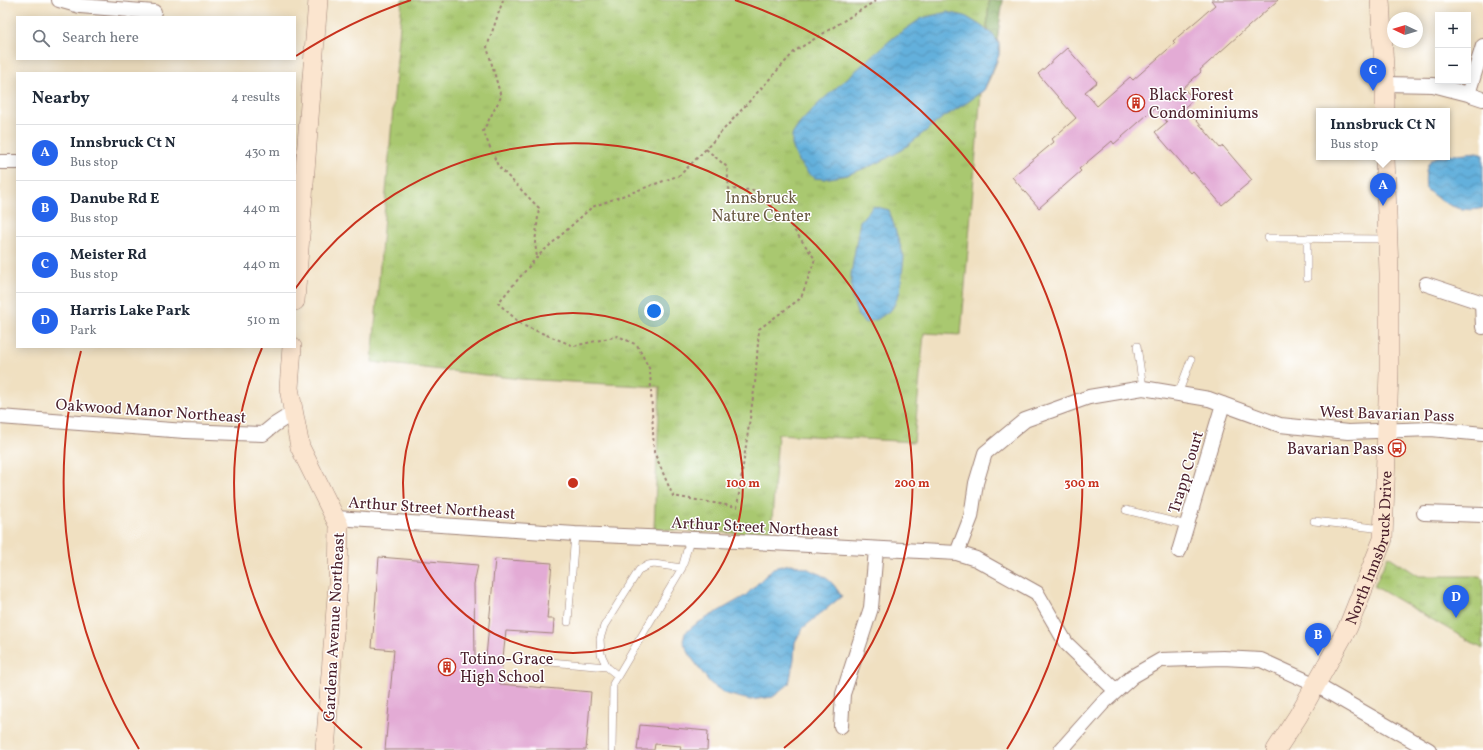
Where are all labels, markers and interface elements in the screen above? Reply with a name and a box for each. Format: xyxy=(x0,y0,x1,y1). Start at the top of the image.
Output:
north arrow xyxy=(1387,12,1423,48)
map controls xyxy=(1435,12,1471,84)
button: + xyxy=(1435,12,1471,48)
search box xyxy=(16,16,296,60)
icon: search xyxy=(30,27,52,49)
text: Search here xyxy=(62,28,139,49)
button: − xyxy=(1435,48,1471,84)
pin: C xyxy=(1360,58,1386,91)
place label: Black Forest Condominiums xyxy=(1149,85,1259,125)
text: Nearby xyxy=(32,87,90,110)
text: 4 results xyxy=(231,89,280,107)
building icon: Black Forest Condominiums xyxy=(1126,93,1146,113)
popup xyxy=(1316,108,1450,160)
text: Innsbruck Ct N xyxy=(1330,115,1436,136)
text: Innsbruck Ct N xyxy=(70,133,176,154)
text: Bus stop xyxy=(1330,136,1378,154)
text: A xyxy=(40,144,50,162)
text: 430 m xyxy=(244,144,280,162)
text: Bus stop xyxy=(70,154,118,172)
pin: A xyxy=(1370,173,1396,206)
park label: Innsbruck Nature Center xyxy=(711,188,811,228)
text: Danube Rd E xyxy=(70,189,159,210)
text: B xyxy=(41,200,49,218)
text: 440 m xyxy=(243,200,280,218)
text: Bus stop xyxy=(70,210,118,228)
text: Meister Rd xyxy=(70,245,147,266)
text: C xyxy=(41,256,49,274)
text: 440 m xyxy=(243,256,280,274)
text: Bus stop xyxy=(70,266,118,284)
text: Harris Lake Park xyxy=(70,301,190,322)
your location xyxy=(644,301,664,321)
text: D xyxy=(40,312,50,330)
text: 510 m xyxy=(247,312,280,330)
text: Park xyxy=(70,322,97,340)
street label: Oakwood Manor Northeast xyxy=(55,394,247,430)
street label: West Bavarian Pass xyxy=(1319,402,1455,428)
street label: Trapp Court xyxy=(1164,428,1210,517)
bus stop icon: Bavarian Pass xyxy=(1387,438,1407,458)
place label: Bavarian Pass xyxy=(1287,439,1384,461)
street label: North Innsbruck Drive xyxy=(1341,470,1398,628)
centre of rings xyxy=(566,476,580,490)
text: 100 m xyxy=(726,476,760,492)
text: 200 m xyxy=(894,476,930,492)
text: 300 m xyxy=(1065,476,1100,492)
street label: Arthur Street Northeast xyxy=(348,492,517,526)
street label: Arthur Street Northeast xyxy=(671,513,839,543)
street label: Gardena Avenue Northeast xyxy=(319,532,351,722)
pin: D xyxy=(1443,585,1469,618)
pin: B xyxy=(1305,623,1331,656)
place label: Totino-Grace High School xyxy=(460,649,553,689)
building icon: Totino-Grace High School xyxy=(437,657,457,677)

